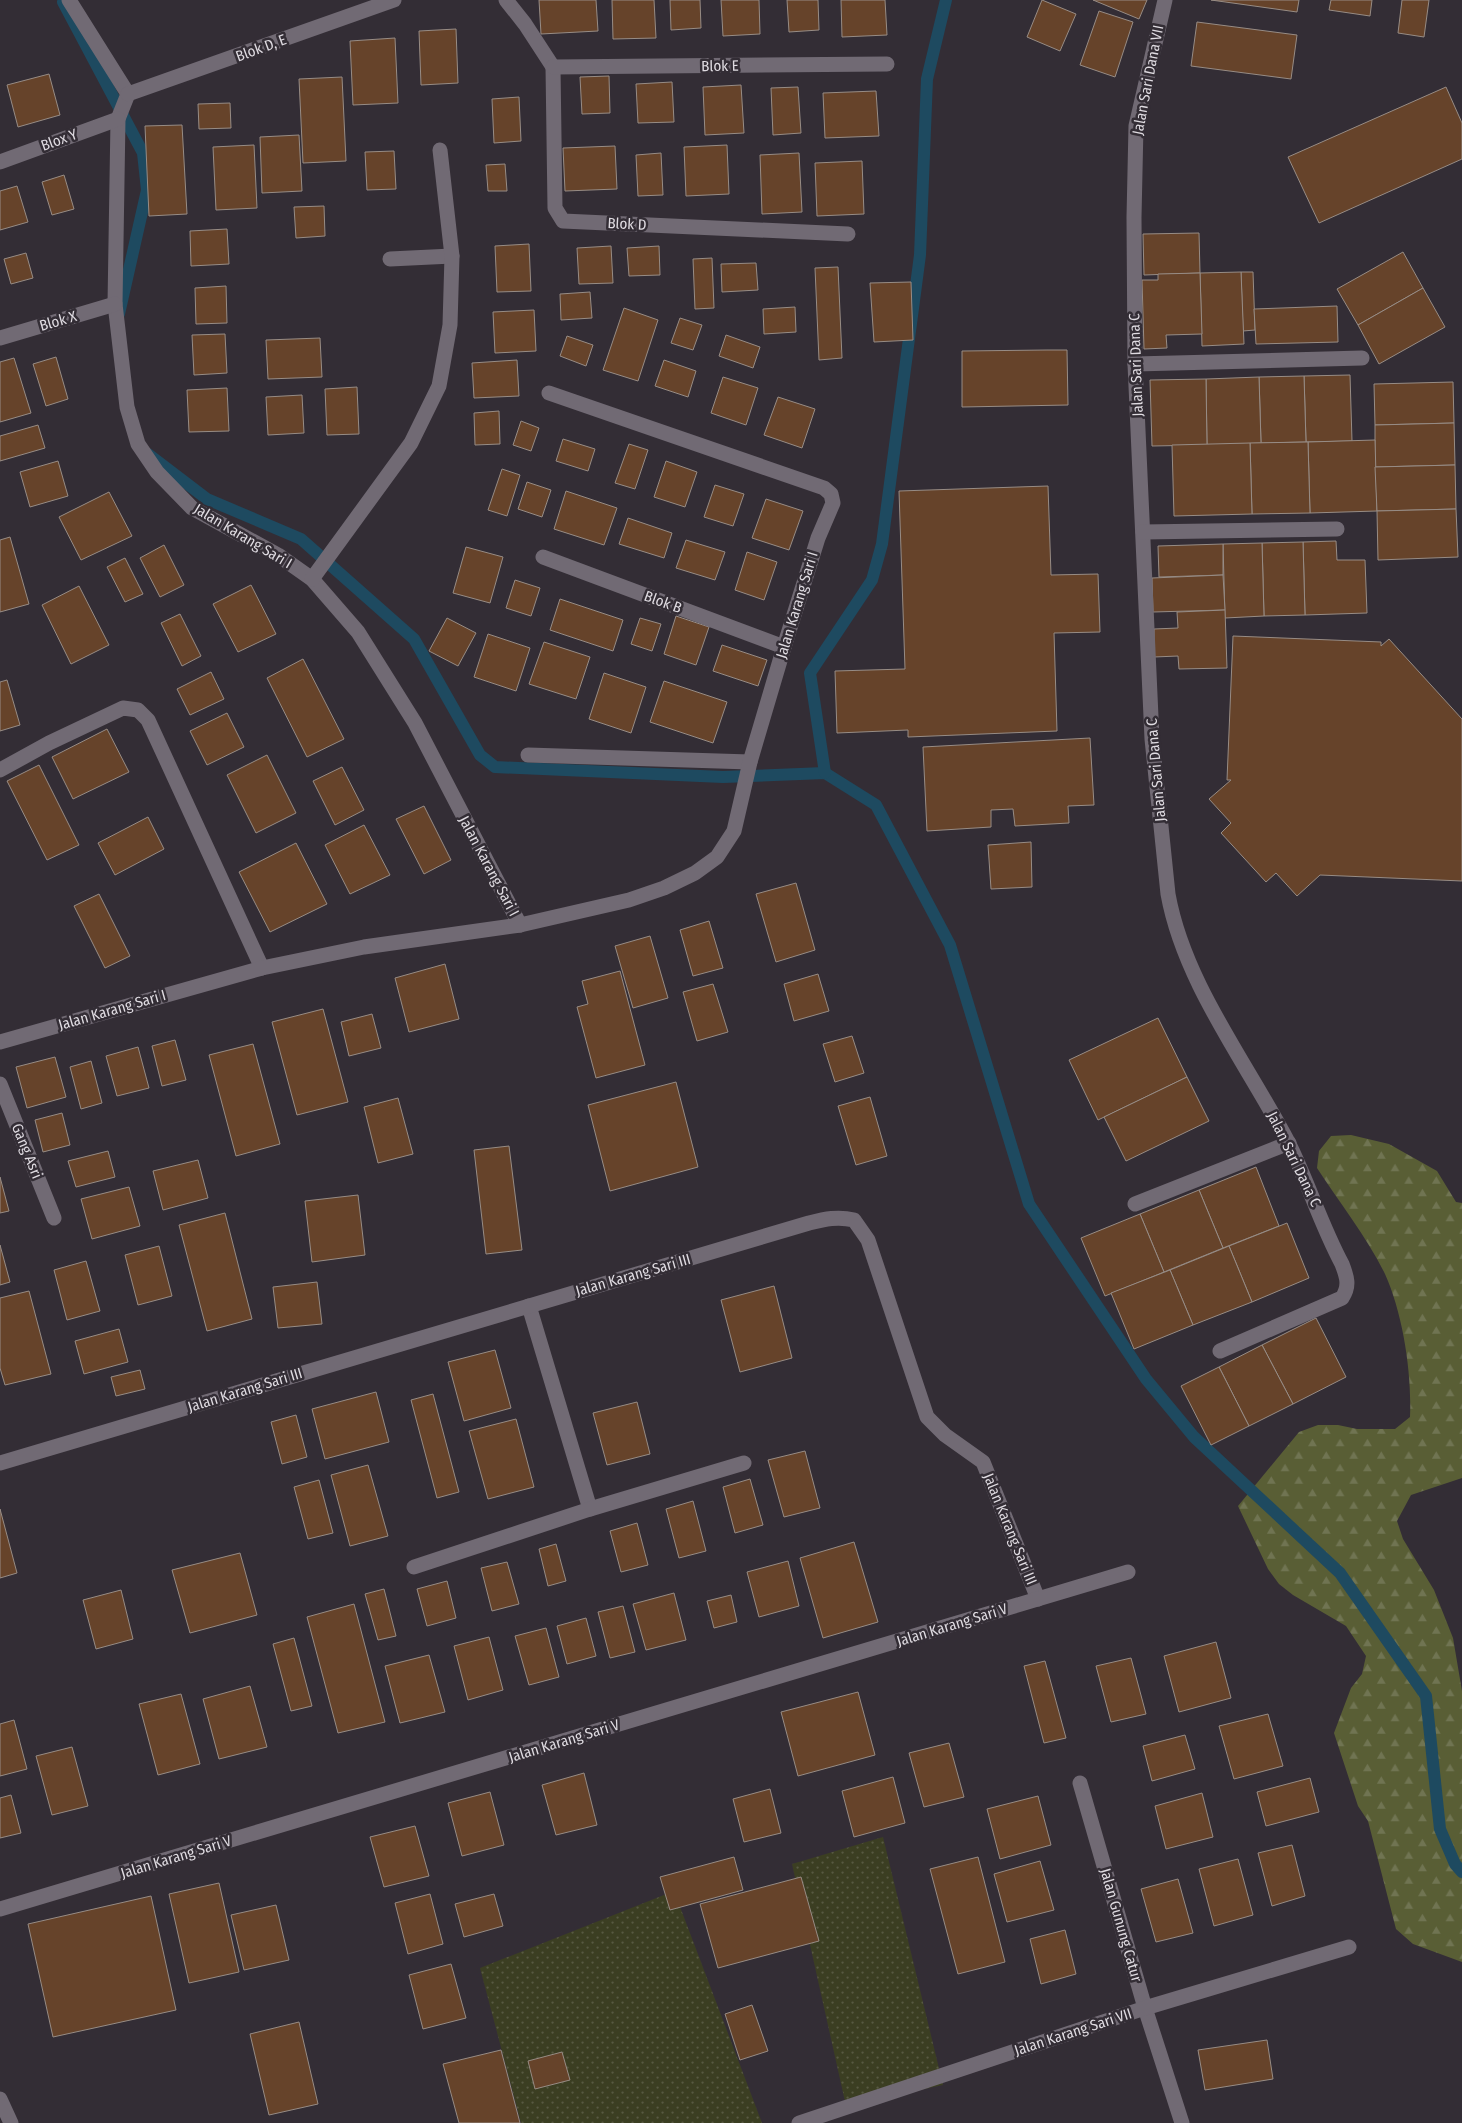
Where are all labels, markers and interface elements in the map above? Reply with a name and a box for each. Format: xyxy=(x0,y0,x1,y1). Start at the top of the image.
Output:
street label: Jalan Sari Dana VII xyxy=(1129,24,1167,136)
street label: Blok D, E xyxy=(233,31,289,65)
street label: Blok E xyxy=(701,57,739,75)
street label: Blox Y xyxy=(38,125,80,155)
street label: Blok D xyxy=(607,214,647,234)
street label: Blok X xyxy=(37,307,79,335)
street label: Jalan Sari Dana C xyxy=(1125,313,1147,417)
street label: Jalan Karang Sari I xyxy=(191,500,295,572)
street label: Jalan Karang Sari I xyxy=(772,549,822,661)
street label: Blok B xyxy=(642,587,684,617)
street label: Jalan Sari Dana C xyxy=(1142,717,1169,822)
street label: Jalan Karang Sari I xyxy=(455,813,523,919)
street label: Jalan Karang Sari I xyxy=(56,986,168,1034)
street label: Jalan Sari Dana C xyxy=(1263,1108,1325,1210)
street label: Gang Asri xyxy=(8,1121,46,1181)
street label: Jalan Karang Sari III xyxy=(573,1250,693,1300)
street label: Jalan Karang Sari III xyxy=(186,1364,304,1416)
street label: Jalan Karang Sari III xyxy=(979,1471,1041,1587)
street label: Jalan Karang Sari V xyxy=(895,1600,1010,1650)
street label: Jalan Karang Sari V xyxy=(507,1716,622,1766)
street label: Jalan Karang Sari V xyxy=(119,1832,234,1882)
street label: Jalan Gunung Catur xyxy=(1096,1866,1146,1985)
street label: Jalan Karang Sari VII xyxy=(1012,2005,1134,2059)

